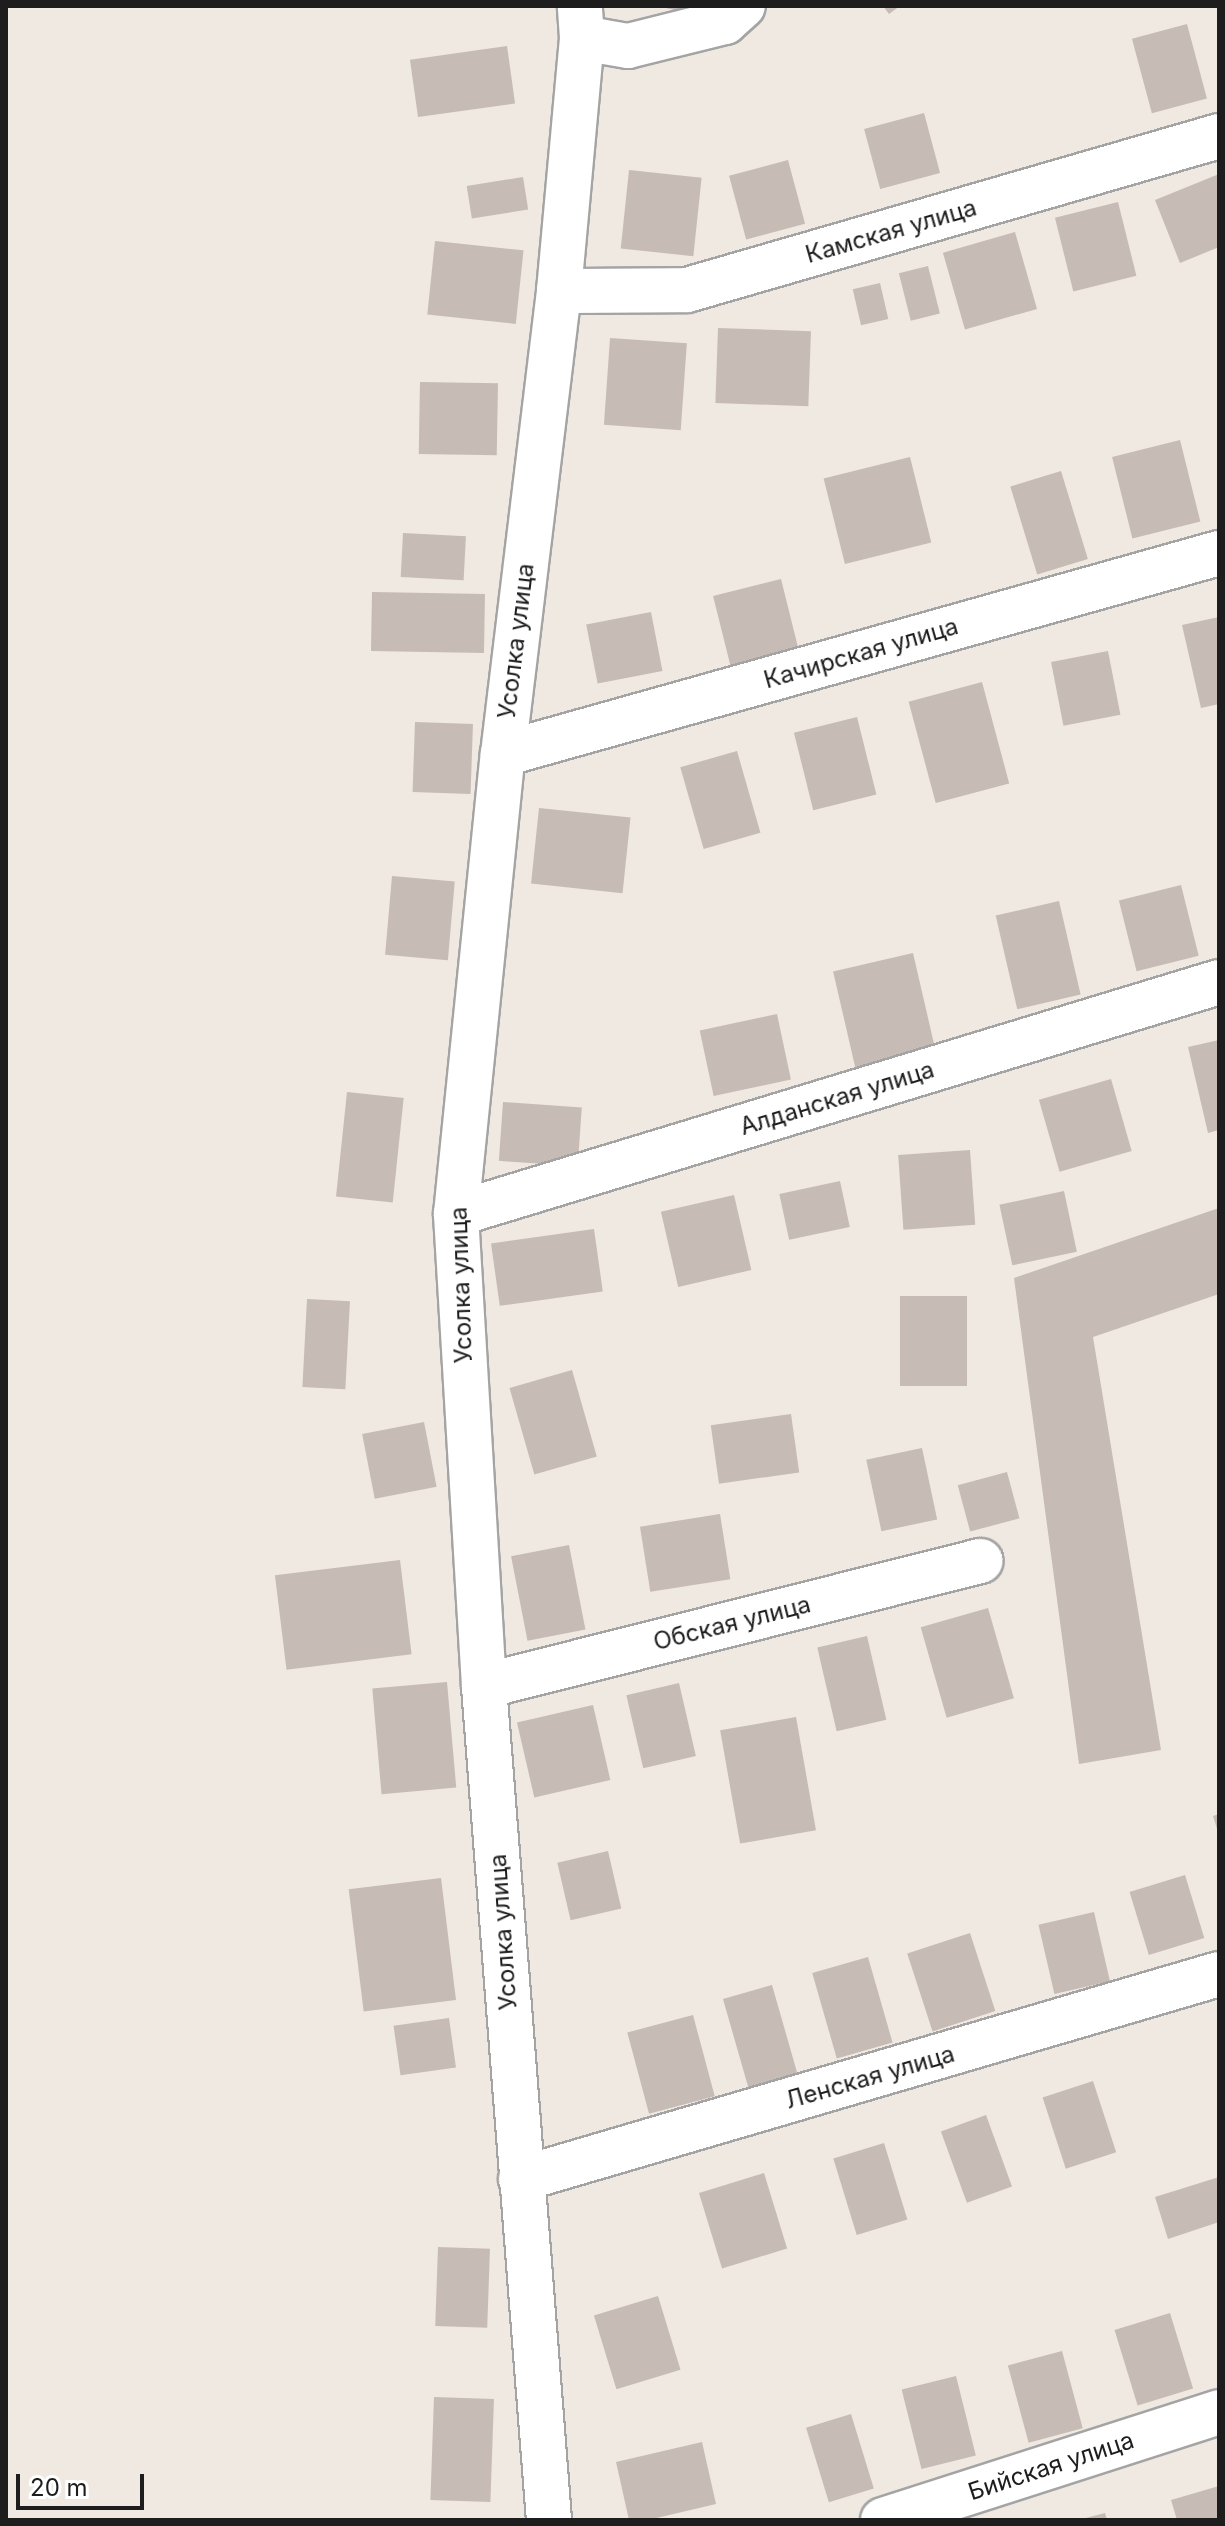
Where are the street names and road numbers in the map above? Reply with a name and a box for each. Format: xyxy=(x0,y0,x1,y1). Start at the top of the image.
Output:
street label: Камская улица xyxy=(802,193,980,269)
street label: Усолка улица xyxy=(492,562,540,720)
street label: Качирская улица xyxy=(761,611,961,695)
street label: Алданская улица xyxy=(736,1055,938,1141)
street label: Усолка улица xyxy=(444,1206,478,1364)
street label: Обская улица xyxy=(650,1590,814,1656)
street label: Усолка улица xyxy=(483,1853,523,2011)
street label: Ленская улица xyxy=(782,2039,958,2115)
street label: Бийская улица xyxy=(965,2426,1137,2506)

